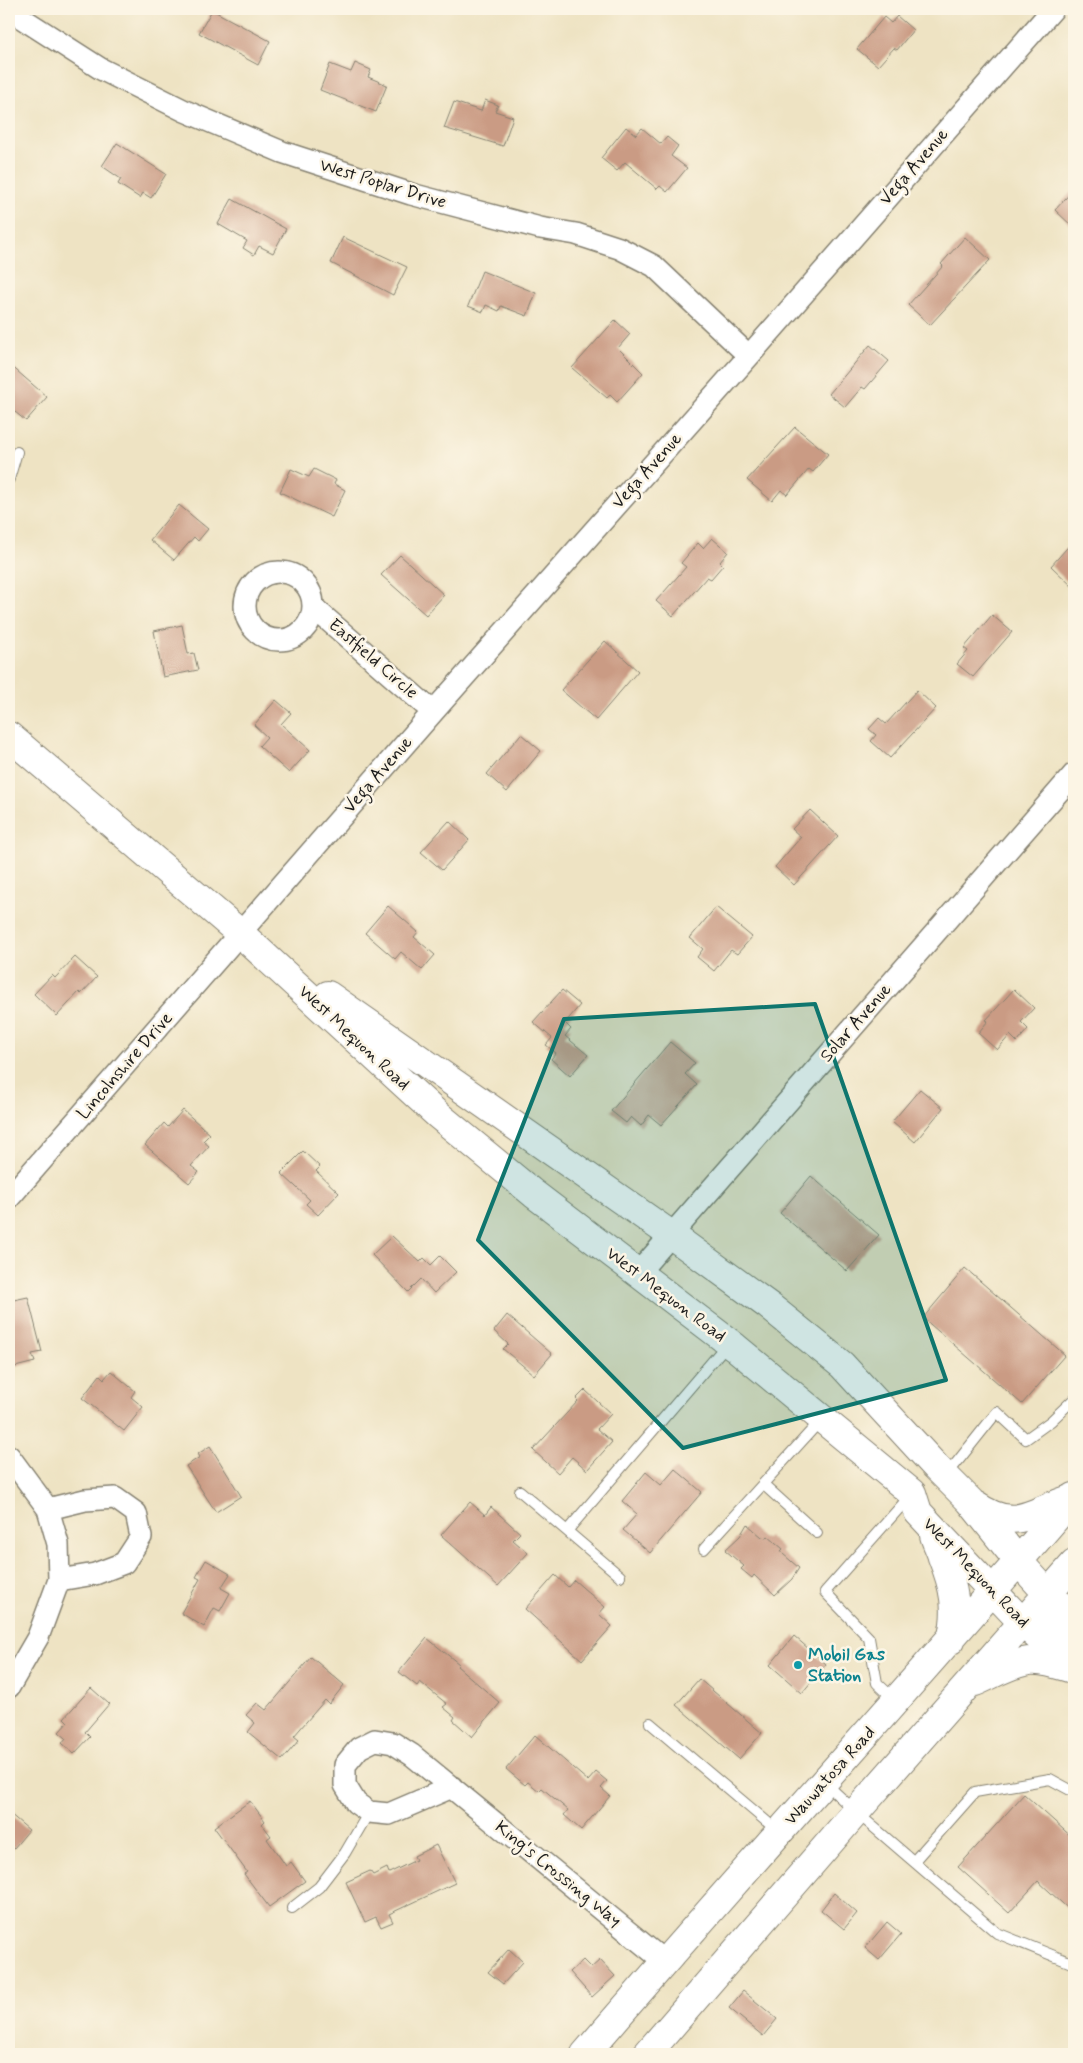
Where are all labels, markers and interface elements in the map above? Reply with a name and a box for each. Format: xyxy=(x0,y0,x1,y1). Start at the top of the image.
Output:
street label: Vega Avenue xyxy=(874,123,956,212)
street label: West Poplar Drive xyxy=(317,153,449,215)
street label: Vega Avenue xyxy=(606,428,689,516)
street label: Eastfield Circle xyxy=(323,613,423,705)
street label: Vega Avenue xyxy=(338,731,420,820)
street label: Solar Avenue xyxy=(815,978,897,1068)
street label: West Mequon Road xyxy=(293,980,415,1096)
street label: Lincolnshire Drive xyxy=(72,1007,178,1125)
street label: West Mequon Road xyxy=(601,1242,731,1348)
street label: West Mequon Road xyxy=(917,1513,1035,1633)
place label: Mobil Gas Station xyxy=(808,1643,885,1688)
marker: Mobil Gas Station xyxy=(792,1659,804,1671)
street label: Wauwatosa Road xyxy=(779,1721,881,1831)
street label: King's Crossing Way xyxy=(489,1815,626,1933)

